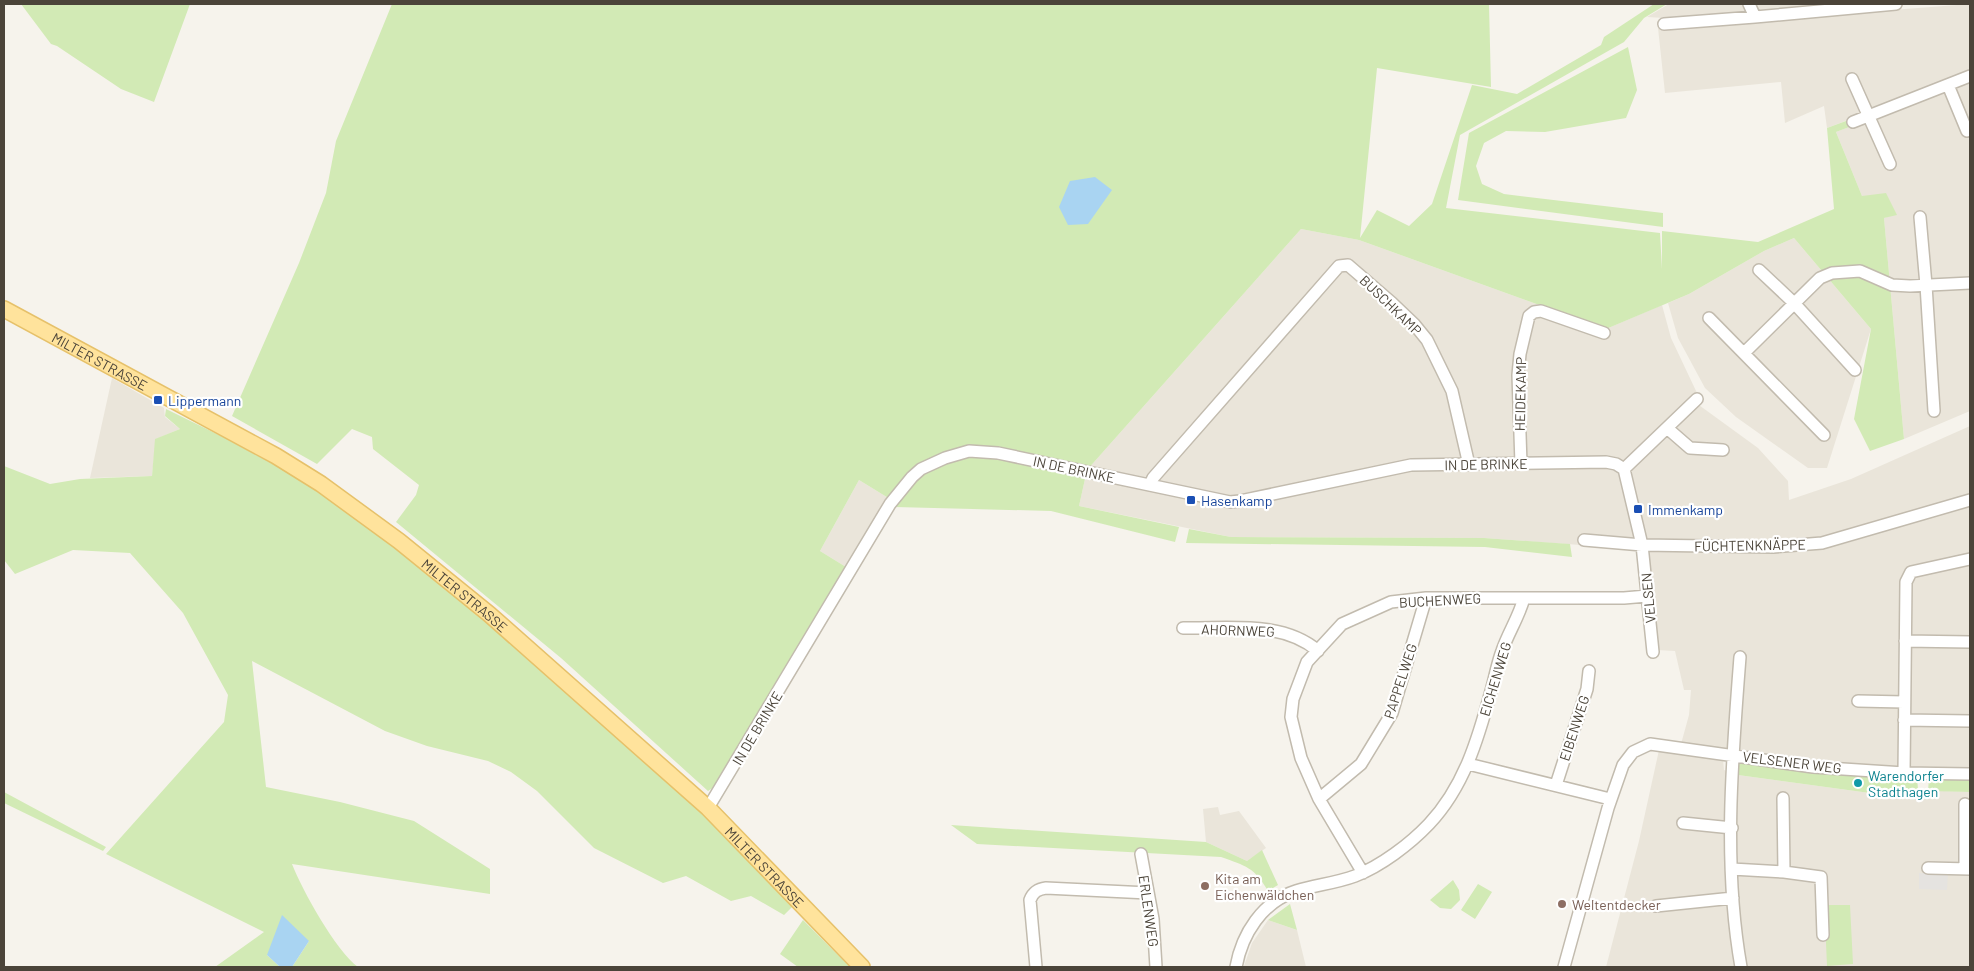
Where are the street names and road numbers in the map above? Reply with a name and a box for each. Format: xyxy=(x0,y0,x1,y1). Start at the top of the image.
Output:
street label: BUSCHKAMP xyxy=(1357,271,1425,339)
street label: MILTER STRASSE xyxy=(49,328,151,394)
street label: HEIDEKAMP xyxy=(1511,357,1529,431)
street label: IN DE BRINKE xyxy=(1032,452,1116,486)
street label: IN DE BRINKE xyxy=(1444,455,1528,473)
street label: FÜCHTENKNÄPPE xyxy=(1694,536,1806,554)
street label: MILTER STRASSE xyxy=(419,555,511,635)
street label: VELSEN xyxy=(1637,572,1659,624)
street label: BUCHENWEG xyxy=(1398,589,1482,611)
street label: AHORNWEG xyxy=(1201,620,1275,640)
street label: EICHENWEG xyxy=(1476,640,1514,718)
street label: PAPPELWEG xyxy=(1380,641,1420,721)
street label: IN DE BRINKE xyxy=(728,688,786,768)
street label: EIBENWEG xyxy=(1555,693,1593,763)
street label: VELSENER WEG xyxy=(1742,748,1842,776)
street label: MILTER STRASSE xyxy=(722,823,808,911)
street label: ERLENWEG xyxy=(1136,874,1162,948)

